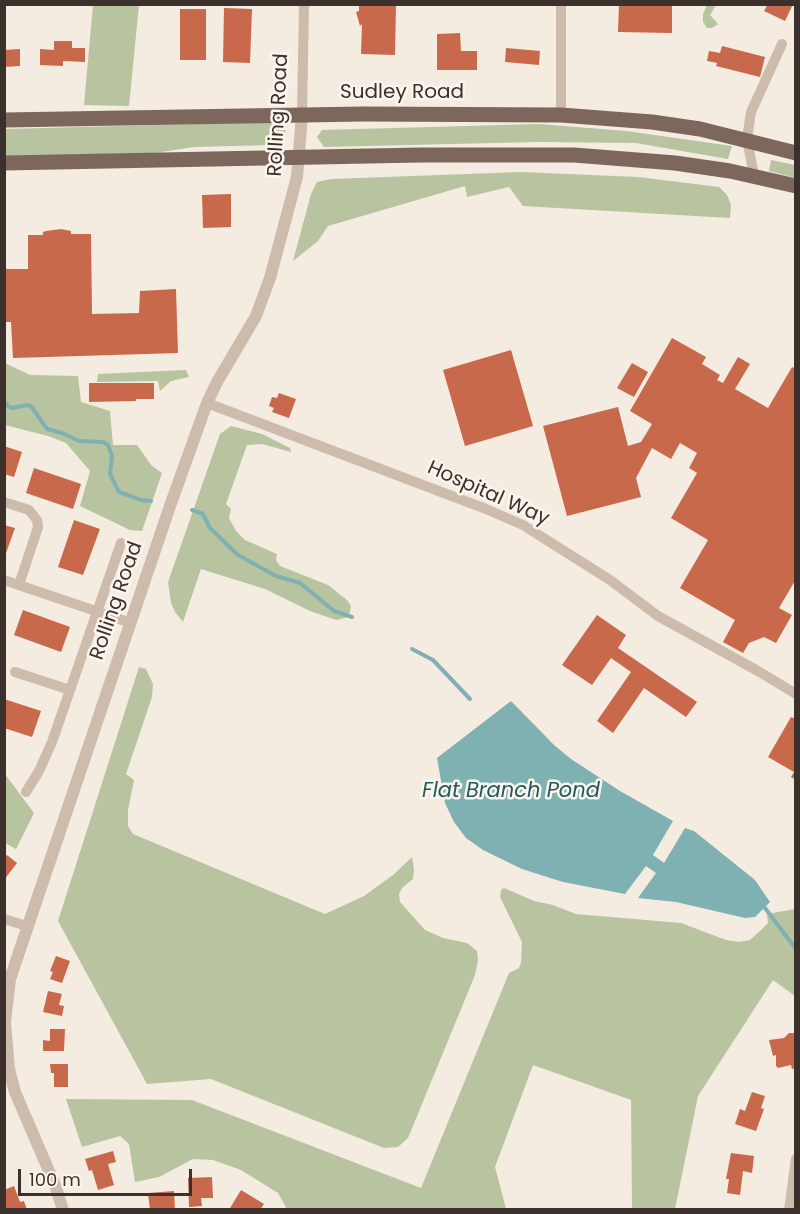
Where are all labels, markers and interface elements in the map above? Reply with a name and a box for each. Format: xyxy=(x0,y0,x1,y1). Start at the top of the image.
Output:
street label: Rolling Road xyxy=(264,53,294,177)
street label: Sudley Road xyxy=(340,81,464,105)
street label: Hospital Way xyxy=(423,456,553,532)
street label: Rolling Road xyxy=(86,539,148,663)
water label: Flat Branch Pond xyxy=(422,779,600,805)
scale bar xyxy=(21,1157,195,1195)
text: 100 m xyxy=(29,1167,81,1192)

